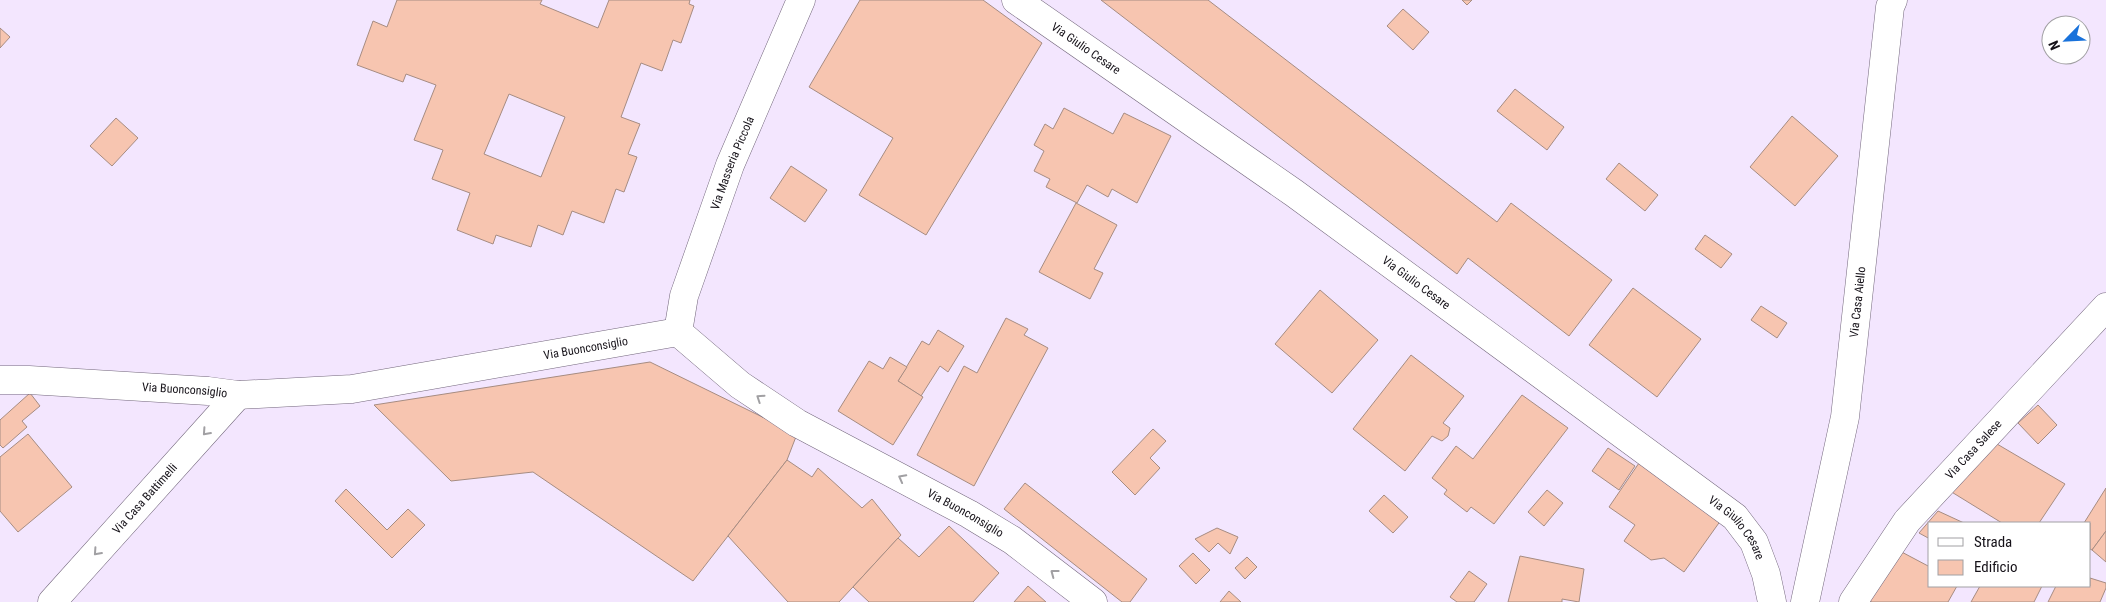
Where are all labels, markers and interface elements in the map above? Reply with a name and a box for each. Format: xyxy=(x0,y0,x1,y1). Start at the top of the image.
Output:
north arrow xyxy=(2041,15,2091,65)
street label: Via Giulio Cesare xyxy=(1049,20,1123,77)
text: N xyxy=(2045,38,2063,52)
street label: Via Masseria Piccola xyxy=(708,114,757,212)
street label: Via Giulio Cesare xyxy=(1379,253,1453,313)
street label: Via Casa Aiello xyxy=(1847,266,1868,338)
street label: Via Buonconsiglio xyxy=(542,334,629,362)
street label: Via Buonconsiglio xyxy=(142,380,228,400)
one-way arrow xyxy=(757,395,766,404)
street label: Via Casa Salese xyxy=(1942,417,2005,482)
one-way arrow xyxy=(203,426,212,435)
street label: Via Casa Battimelli xyxy=(110,461,180,537)
one-way arrow xyxy=(898,474,907,484)
street label: Via Buonconsiglio xyxy=(925,486,1006,540)
street label: Via Giulio Cesare xyxy=(1706,493,1767,562)
legend xyxy=(1928,522,2091,587)
text: Strada xyxy=(1974,533,2012,551)
one-way arrow xyxy=(94,547,103,556)
text: Edificio xyxy=(1974,558,2017,576)
one-way arrow xyxy=(1051,570,1060,578)

